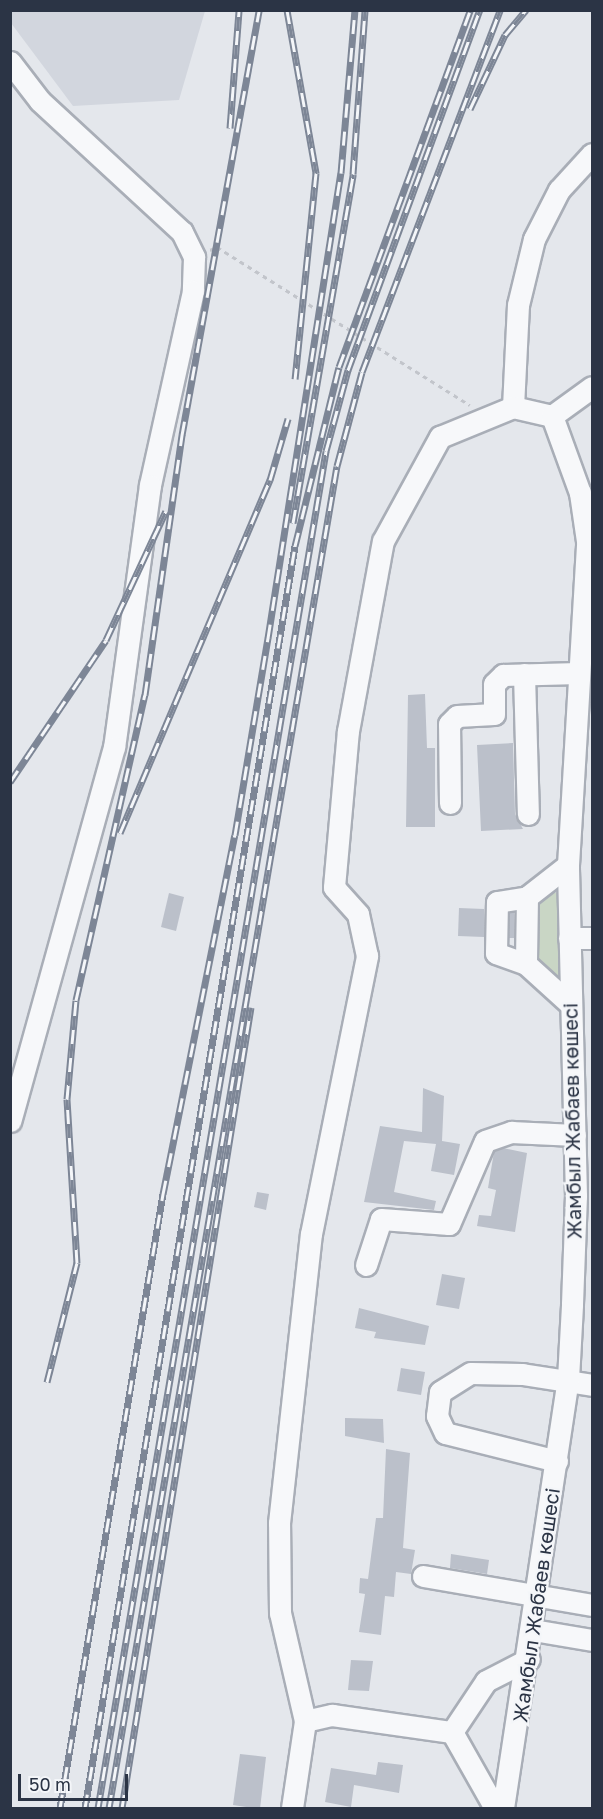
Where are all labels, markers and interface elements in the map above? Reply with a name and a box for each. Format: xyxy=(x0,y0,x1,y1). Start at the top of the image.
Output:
street label: Жамбыл Жабаев көшесі xyxy=(558,1003,586,1239)
street label: Жамбыл Жабаев көшесі xyxy=(508,1486,564,1724)
scale bar xyxy=(21,1762,130,1800)
text: 50 m xyxy=(29,1773,71,1795)

